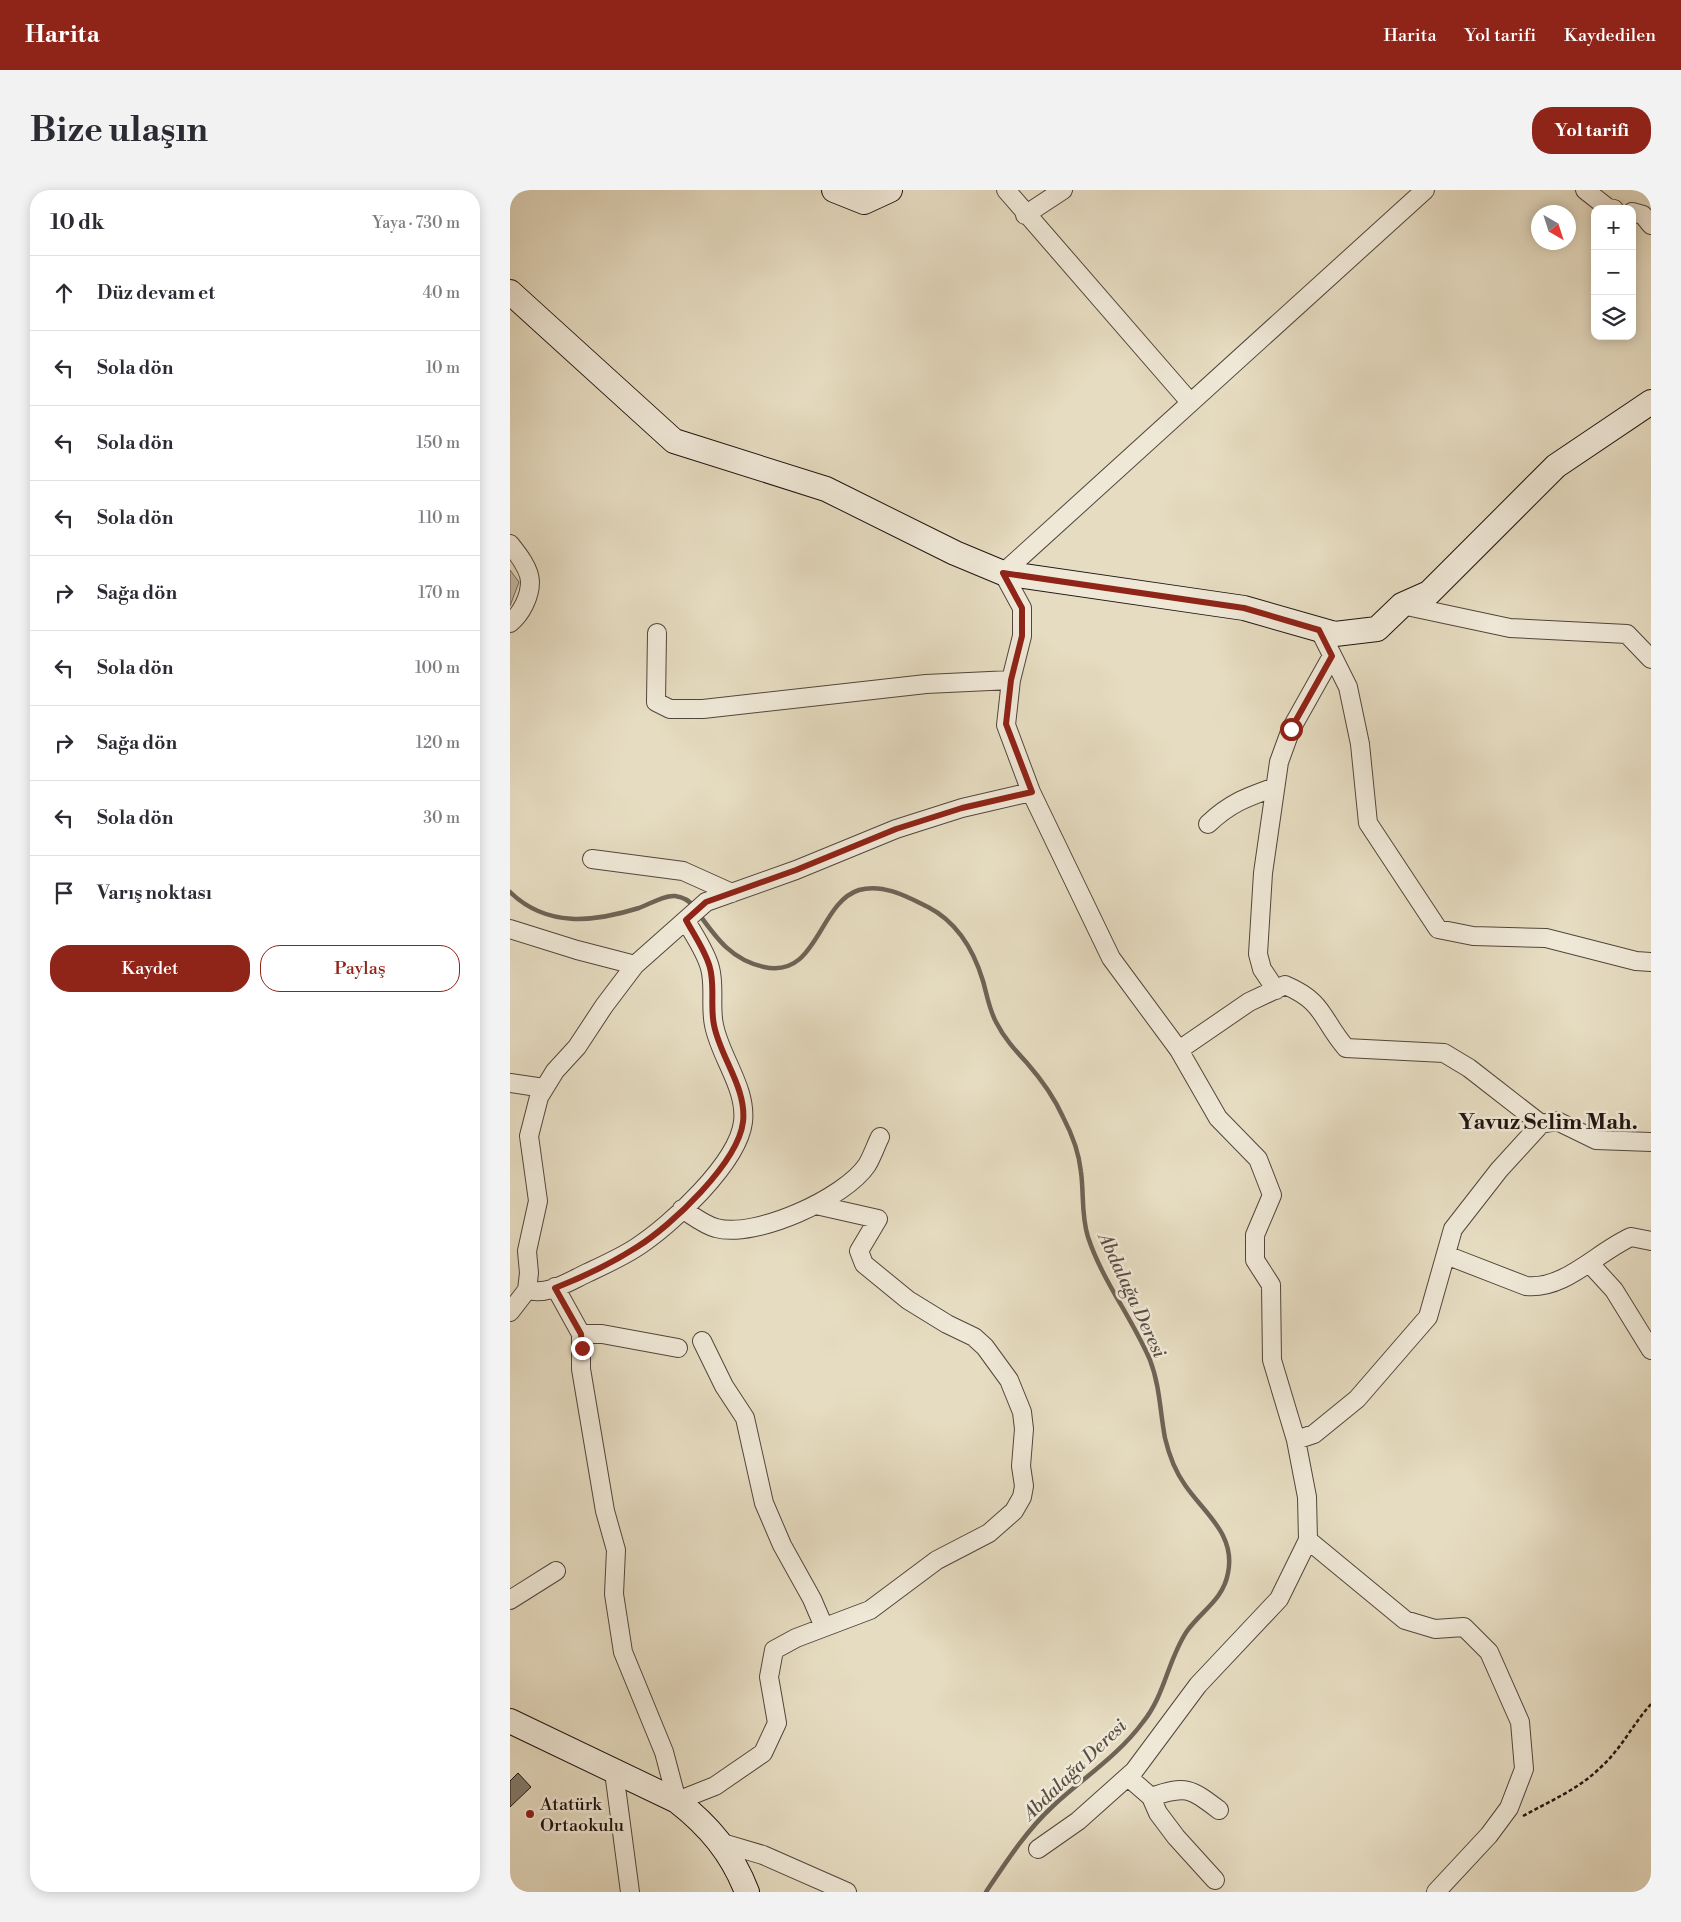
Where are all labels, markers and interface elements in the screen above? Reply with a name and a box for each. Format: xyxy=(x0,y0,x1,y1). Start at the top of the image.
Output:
text: Harita xyxy=(25,20,100,50)
text: Harita xyxy=(1384,24,1437,47)
text: Yol tarifi xyxy=(1465,24,1536,47)
text: Kaydedilen xyxy=(1564,24,1656,47)
button: Yol tarifi xyxy=(1532,107,1651,154)
text: Bize ulaşın xyxy=(30,109,208,152)
north arrow xyxy=(1531,205,1576,250)
map controls xyxy=(1591,205,1636,340)
button: + xyxy=(1591,205,1636,250)
text: 10 dk xyxy=(50,210,104,236)
text: Yaya · 730 m xyxy=(373,213,460,233)
button: − xyxy=(1591,250,1636,295)
icon: ahead xyxy=(50,279,78,307)
text: Düz devam et xyxy=(97,281,215,305)
text: 40 m xyxy=(423,283,460,303)
button: layers xyxy=(1591,295,1636,340)
icon: left xyxy=(50,354,78,382)
text: Sola dön xyxy=(97,356,173,380)
text: 10 m xyxy=(426,358,460,378)
icon: left xyxy=(50,429,78,457)
text: Sola dön xyxy=(97,431,173,455)
text: 150 m xyxy=(416,433,460,453)
icon: left xyxy=(50,504,78,532)
text: Sola dön xyxy=(97,506,173,530)
text: 110 m xyxy=(418,508,460,528)
icon: right xyxy=(50,579,78,607)
text: Sağa dön xyxy=(97,581,177,605)
text: 170 m xyxy=(418,583,460,603)
icon: left xyxy=(50,654,78,682)
text: Sola dön xyxy=(97,656,173,680)
text: 100 m xyxy=(415,658,460,678)
route start xyxy=(1280,718,1303,741)
icon: right xyxy=(50,729,78,757)
text: Sağa dön xyxy=(97,731,177,755)
text: 120 m xyxy=(416,733,460,753)
icon: left xyxy=(50,804,78,832)
text: Sola dön xyxy=(97,806,173,830)
text: 30 m xyxy=(423,808,460,828)
icon: arrive xyxy=(50,879,78,907)
text: Varış noktası xyxy=(97,881,212,905)
button: Kaydet xyxy=(50,945,250,992)
button: Paylaş xyxy=(260,945,460,992)
district label: Yavuz Selim Mah. xyxy=(1458,1109,1638,1136)
water label: Abdalağa Deresi xyxy=(1092,1227,1172,1362)
route end xyxy=(571,1337,594,1360)
water label: Abdalağa Deresi xyxy=(1016,1714,1132,1827)
place label: Atatürk Ortaokulu xyxy=(539,1793,625,1837)
marker: Atatürk Ortaokulu xyxy=(524,1808,536,1820)

